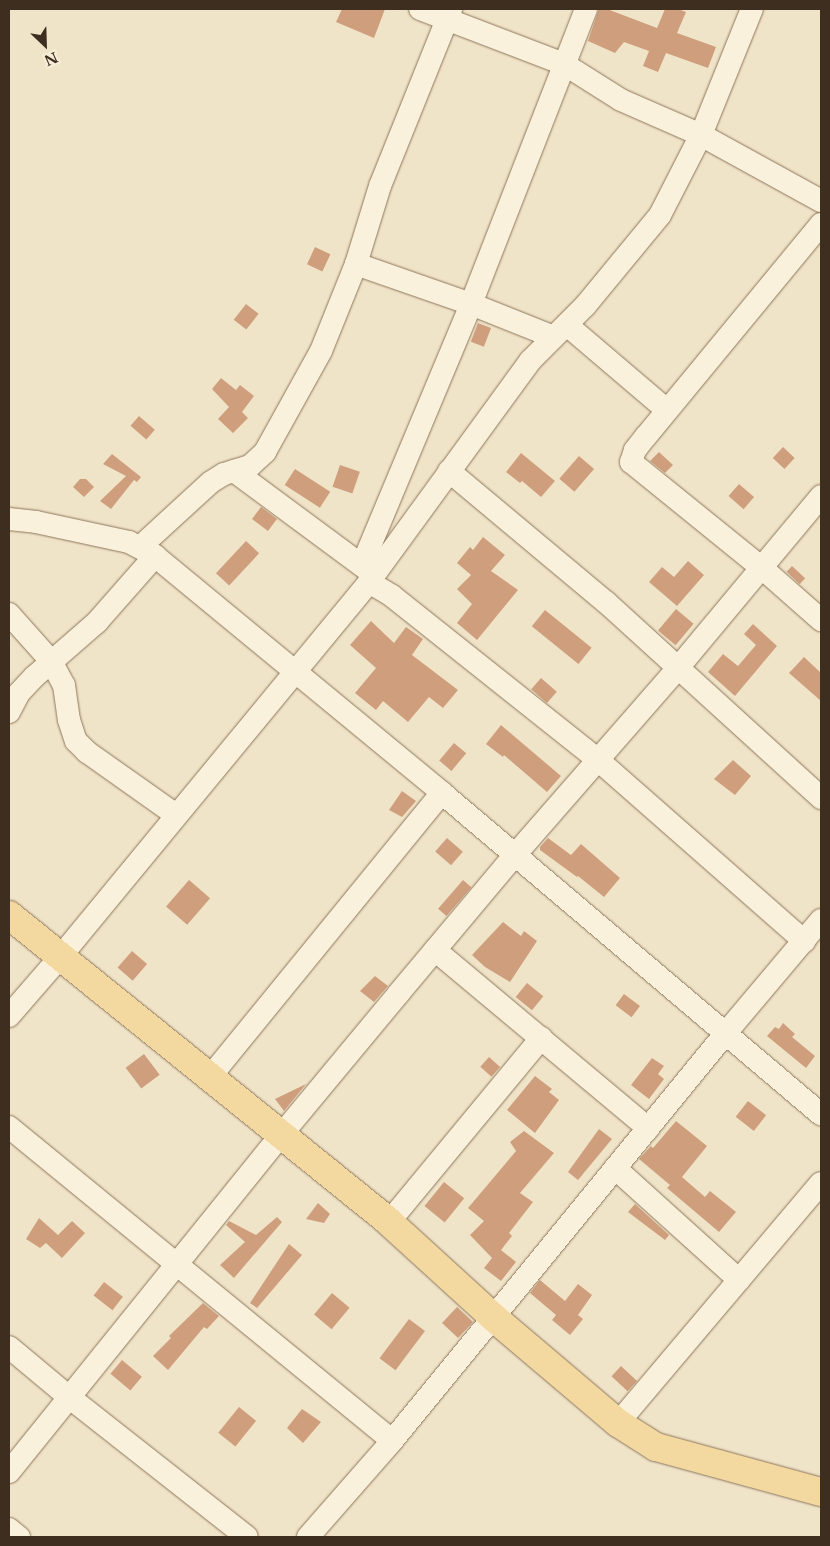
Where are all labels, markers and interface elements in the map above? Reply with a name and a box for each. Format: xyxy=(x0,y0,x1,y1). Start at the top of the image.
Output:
north arrow xyxy=(20,20,70,70)
text: N xyxy=(41,48,61,70)

